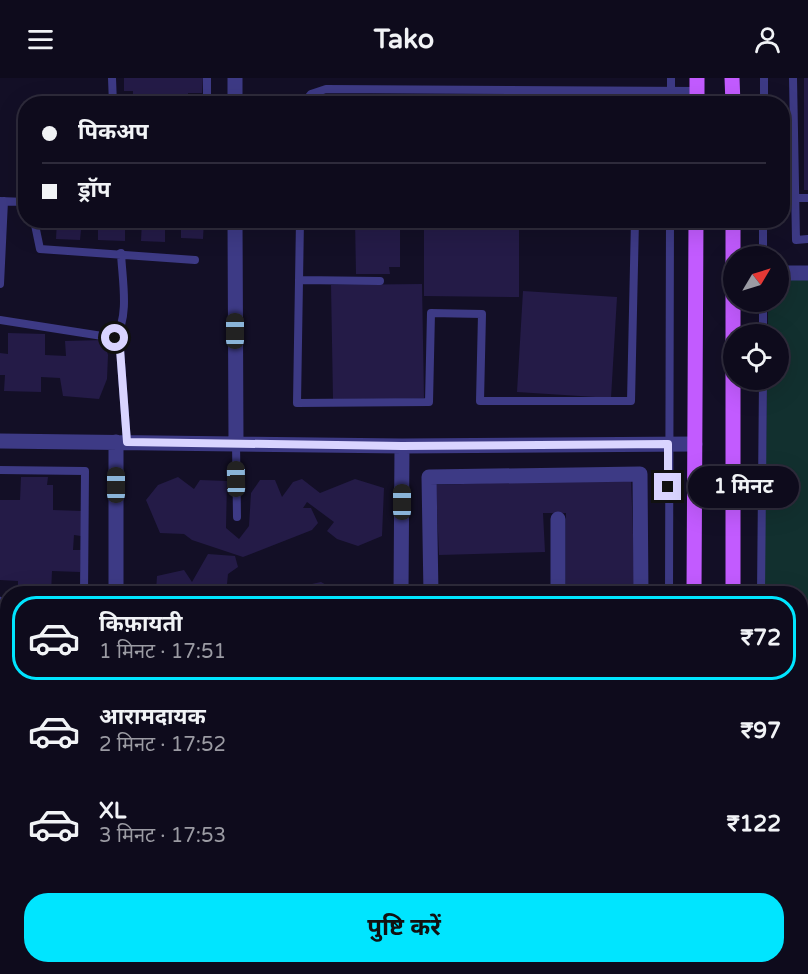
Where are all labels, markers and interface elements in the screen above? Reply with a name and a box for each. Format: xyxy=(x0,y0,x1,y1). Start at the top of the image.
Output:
icon: menu xyxy=(24,23,57,56)
text: Tako xyxy=(374,23,434,56)
icon: person xyxy=(751,23,784,56)
text: पिकअप xyxy=(78,119,149,145)
text: ड्रॉप xyxy=(78,177,111,203)
north arrow xyxy=(723,246,789,312)
map controls xyxy=(723,246,789,390)
car xyxy=(226,313,244,349)
route start xyxy=(101,324,128,351)
button: locate xyxy=(723,324,789,390)
car xyxy=(227,461,245,497)
callout: 1 मिनट xyxy=(689,466,800,508)
car xyxy=(107,467,125,503)
route end xyxy=(654,473,681,500)
text: 1 मिनट xyxy=(714,475,773,499)
car xyxy=(393,484,411,520)
icon: car xyxy=(27,611,81,665)
text: किफ़ायती xyxy=(99,611,183,637)
text: ₹72 xyxy=(740,625,781,651)
text: 1 मिनट · 17:51 xyxy=(99,640,226,664)
icon: car xyxy=(27,704,81,758)
text: आरामदायक xyxy=(99,704,206,730)
text: ₹97 xyxy=(740,718,781,744)
text: 2 मिनट · 17:52 xyxy=(99,733,226,757)
icon: car xyxy=(27,797,81,851)
text: XL xyxy=(99,798,126,824)
text: ₹122 xyxy=(727,811,781,837)
text: 3 मिनट · 17:53 xyxy=(99,824,226,848)
button: पुष्टि करें xyxy=(24,893,784,962)

